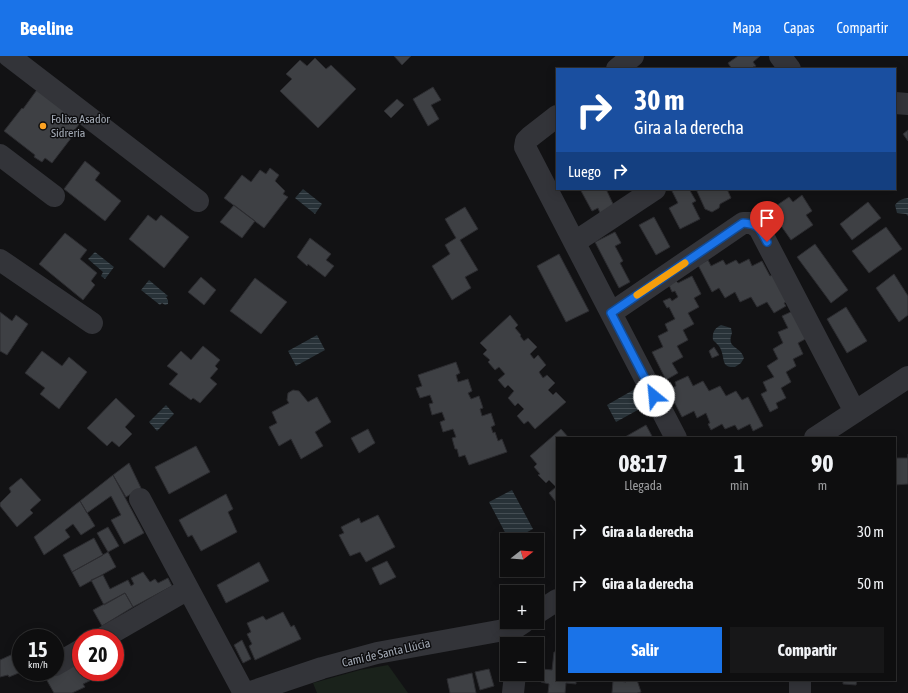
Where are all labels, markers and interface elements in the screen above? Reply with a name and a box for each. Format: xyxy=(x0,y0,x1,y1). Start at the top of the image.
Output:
text: Beeline xyxy=(20,17,73,39)
text: Mapa xyxy=(733,20,762,36)
text: Capas xyxy=(784,20,815,36)
text: Compartir xyxy=(837,20,888,36)
icon: right xyxy=(568,84,620,136)
text: 30 m xyxy=(634,84,684,116)
place label: Folixa Asador Sidrería xyxy=(51,112,110,140)
text: Gira a la derecha xyxy=(634,117,744,138)
marker: Folixa Asador Sidrería xyxy=(38,121,48,131)
icon: right xyxy=(609,160,631,182)
text: Luego xyxy=(568,163,601,180)
pin xyxy=(750,201,784,242)
icon: arrive xyxy=(756,207,778,229)
position arrow xyxy=(633,375,675,417)
text: 08:17 xyxy=(618,450,668,477)
text: 1 xyxy=(734,450,745,477)
text: 90 xyxy=(811,450,834,477)
text: Llegada xyxy=(624,478,662,493)
text: min xyxy=(730,478,749,493)
text: m xyxy=(818,478,827,493)
icon: right xyxy=(568,520,590,542)
text: Gira a la derecha xyxy=(602,523,693,540)
text: 30 m xyxy=(857,523,884,540)
north arrow xyxy=(500,533,544,577)
map controls xyxy=(500,533,544,681)
icon: right xyxy=(568,572,590,594)
text: Gira a la derecha xyxy=(602,575,693,592)
text: 50 m xyxy=(857,575,884,592)
button: + xyxy=(500,585,544,629)
button: Salir xyxy=(568,627,722,673)
button: Compartir xyxy=(730,627,884,673)
speed limit sign: 20 xyxy=(72,629,124,681)
street label: Camí de Santa Llúcia xyxy=(340,636,432,670)
button: − xyxy=(500,637,544,681)
text: 15 xyxy=(29,638,47,661)
text: km/h xyxy=(28,659,48,670)

